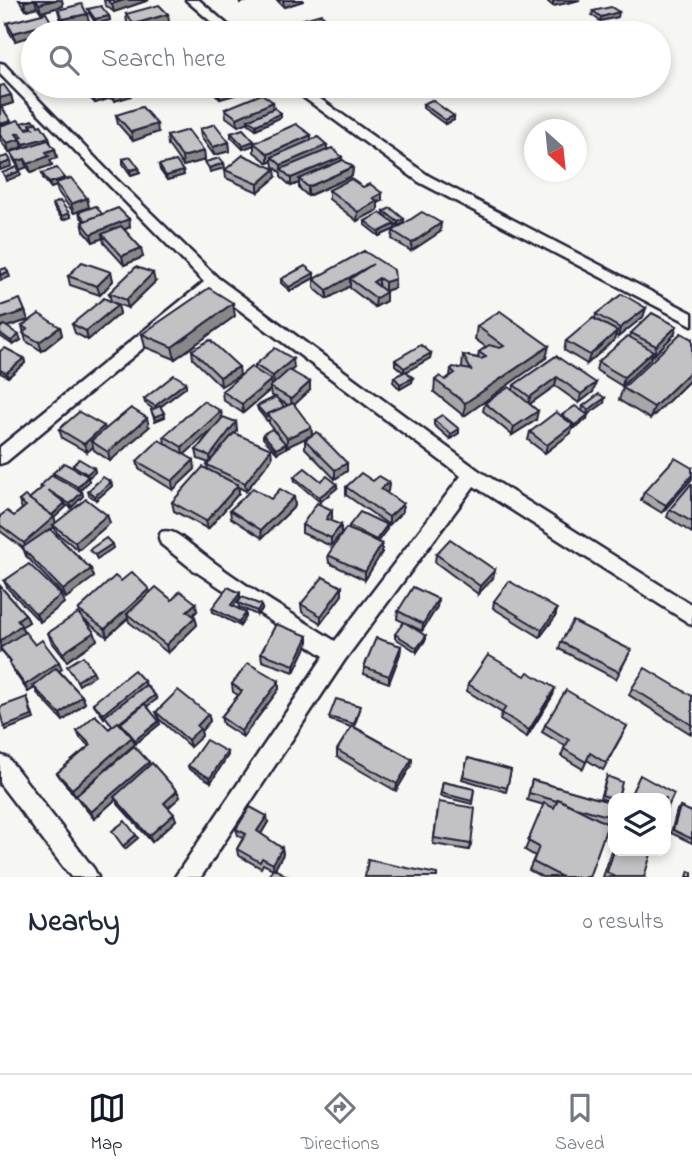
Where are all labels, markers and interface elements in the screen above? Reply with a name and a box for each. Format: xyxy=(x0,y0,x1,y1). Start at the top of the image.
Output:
search box xyxy=(21,21,671,98)
icon: search xyxy=(45,41,83,79)
text: Search here xyxy=(101,41,226,79)
north arrow xyxy=(524,119,587,182)
map controls xyxy=(608,793,671,856)
button: layers xyxy=(608,793,671,856)
text: Nearby xyxy=(28,901,120,945)
text: 0 results xyxy=(583,906,664,939)
tab: Map xyxy=(88,1089,126,1158)
tab: Directions xyxy=(301,1089,380,1158)
tab: Saved xyxy=(555,1089,604,1158)

